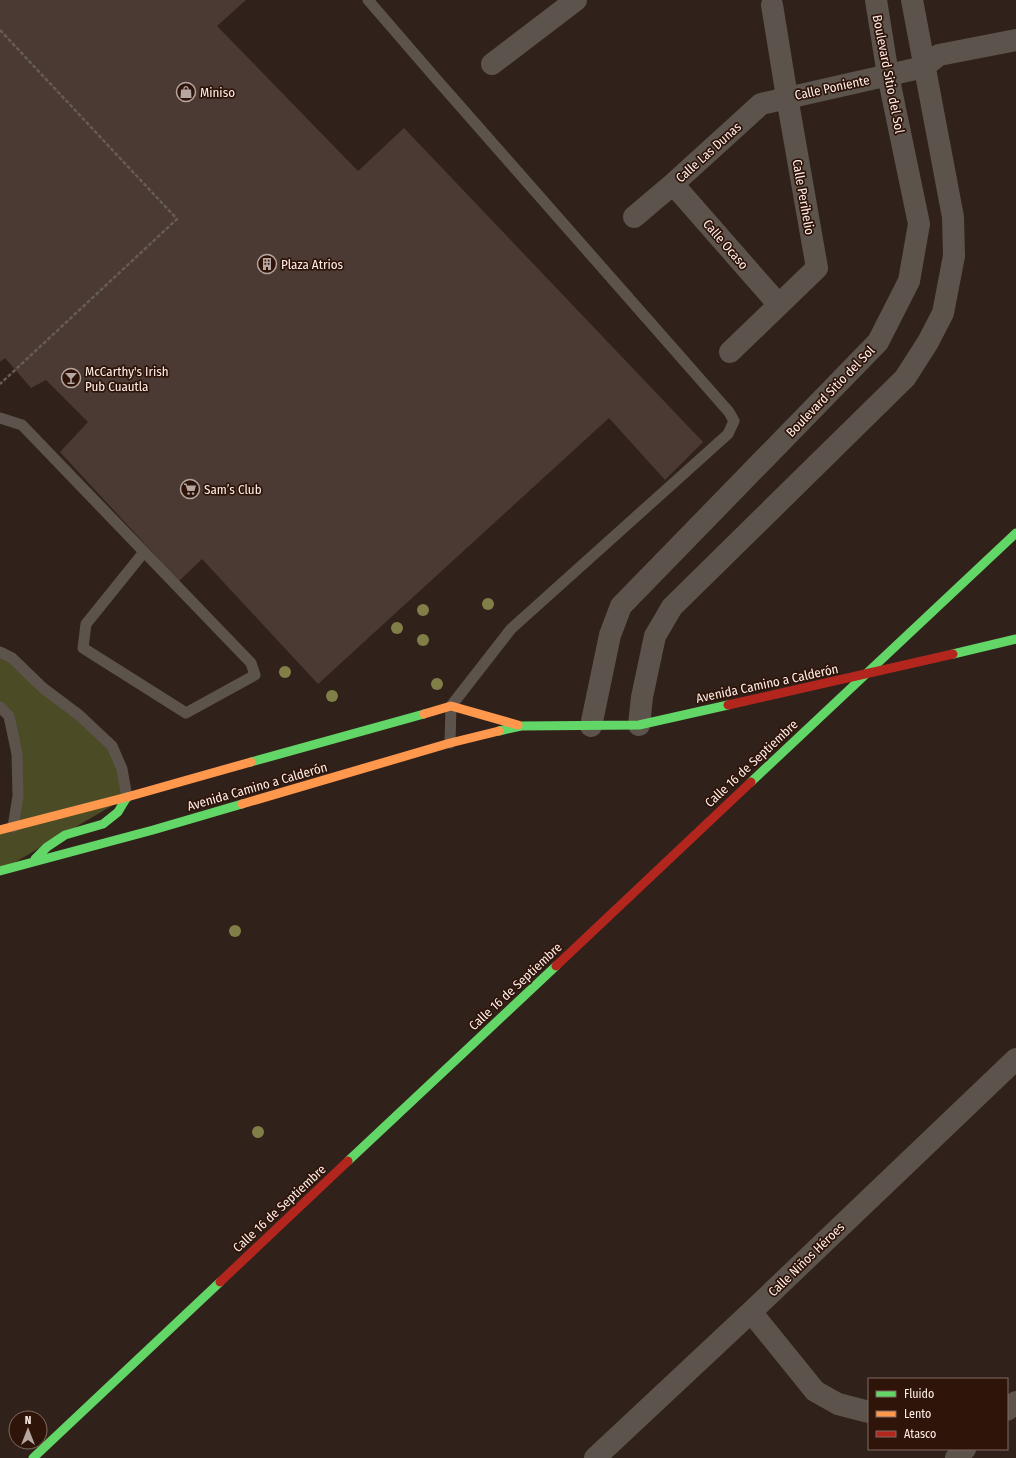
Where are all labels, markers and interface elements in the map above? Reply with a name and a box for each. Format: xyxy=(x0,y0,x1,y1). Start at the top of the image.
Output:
street label: Boulevard Sitio del Sol xyxy=(870,14,907,135)
street label: Calle Poniente xyxy=(793,72,871,103)
shop icon: Miniso xyxy=(175,81,197,103)
place label: Miniso xyxy=(200,85,235,100)
street label: Calle Las Dunas xyxy=(673,119,744,186)
street label: Calle Perihelio xyxy=(789,158,818,236)
street label: Calle Ocaso xyxy=(700,216,751,272)
building icon: Plaza Atrios xyxy=(256,253,278,275)
place label: Plaza Atrios xyxy=(281,257,344,272)
street label: Boulevard Sitio del Sol xyxy=(783,342,878,440)
place label: McCarthy's Irish Pub Cuautla xyxy=(85,364,169,394)
bar icon: McCarthy's Irish Pub Cuautla xyxy=(60,367,82,389)
supermarket icon: Sam’s Club xyxy=(179,478,201,500)
place label: Sam’s Club xyxy=(204,482,262,497)
street label: Avenida Camino a Calderón xyxy=(695,661,840,706)
street label: Calle 16 de Septiembre xyxy=(702,717,801,810)
street label: Avenida Camino a Calderón xyxy=(185,759,329,814)
street label: Calle 16 de Septiembre xyxy=(466,940,565,1033)
street label: Calle 16 de Septiembre xyxy=(230,1162,329,1255)
street label: Calle Niños Héroes xyxy=(765,1219,848,1299)
legend xyxy=(868,1378,1008,1450)
text: Fluido xyxy=(904,1387,934,1401)
text: Lento xyxy=(904,1407,931,1421)
north arrow xyxy=(8,1410,48,1450)
text: N xyxy=(25,1414,31,1427)
text: Atasco xyxy=(904,1427,936,1441)

